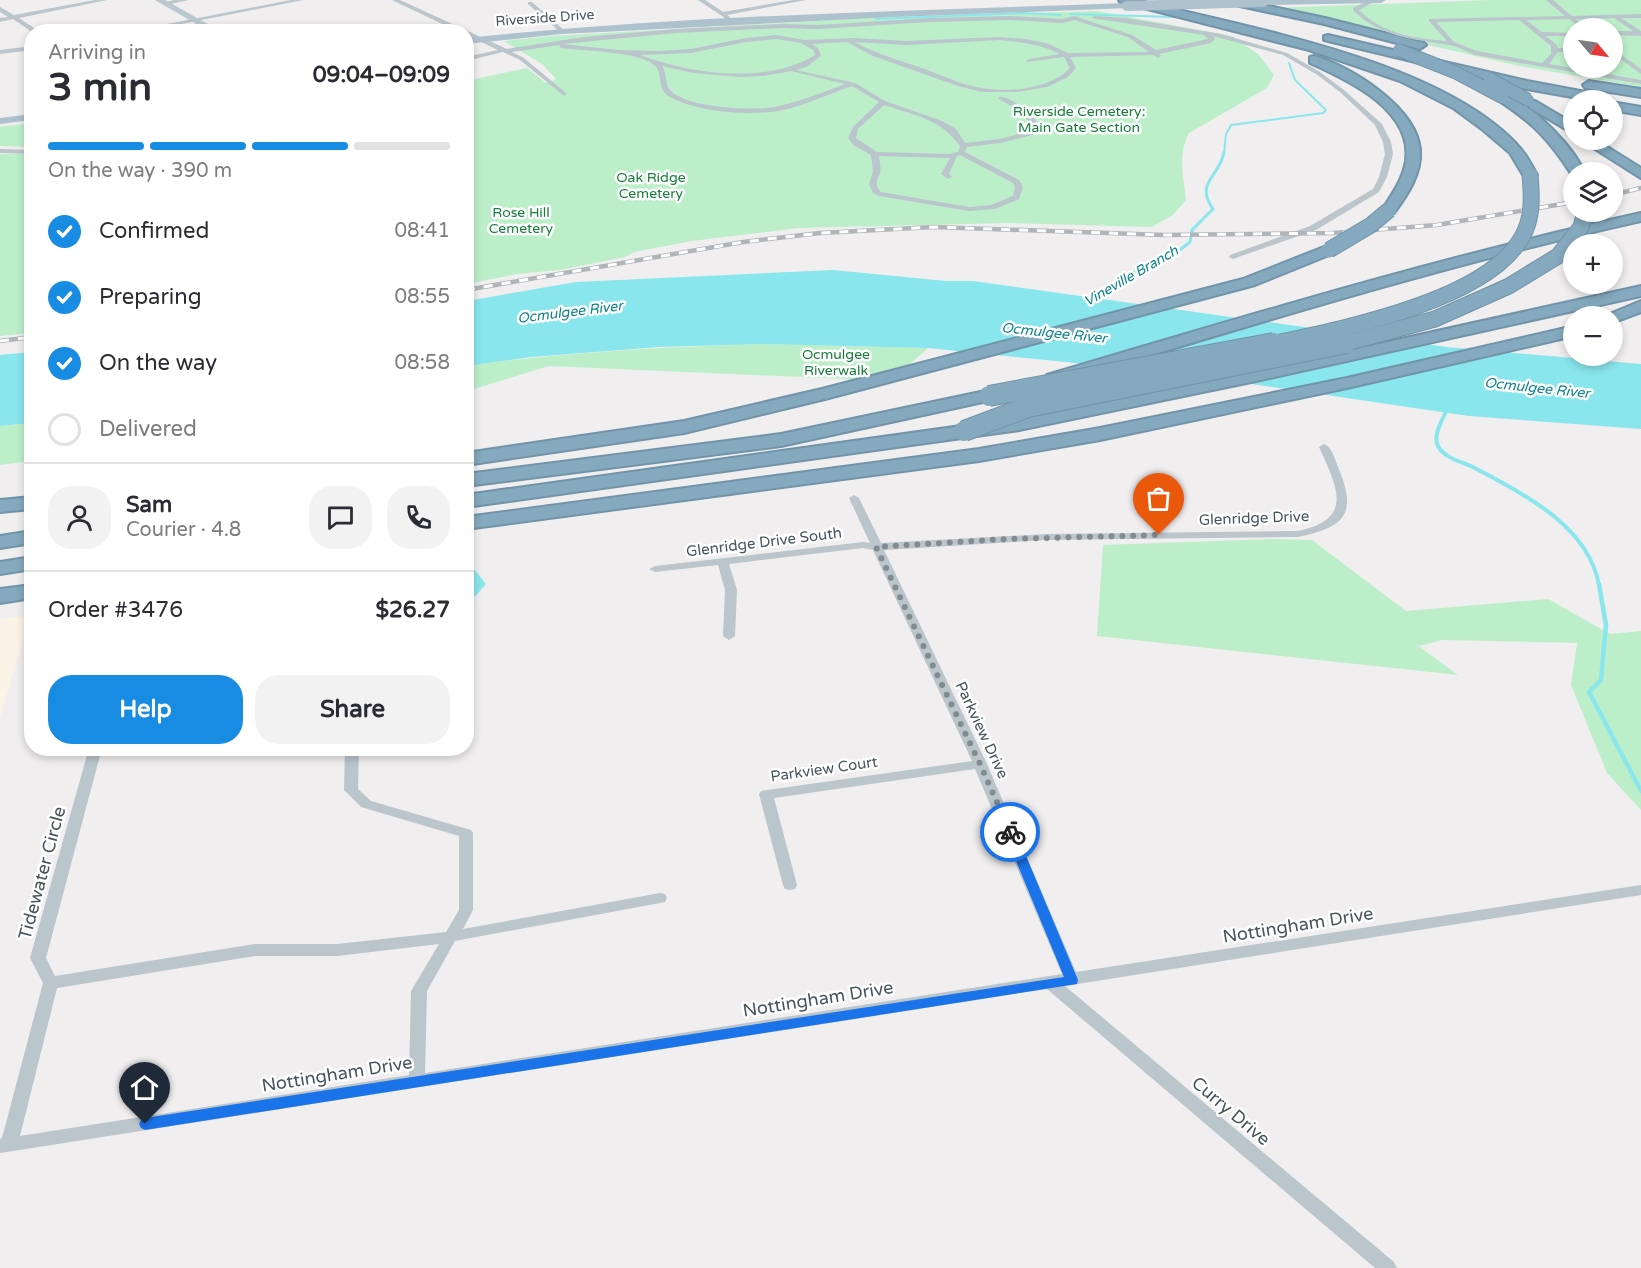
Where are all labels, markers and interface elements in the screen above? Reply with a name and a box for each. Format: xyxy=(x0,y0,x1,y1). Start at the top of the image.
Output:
street label: Riverside Drive xyxy=(495,6,595,30)
north arrow xyxy=(1563,18,1623,78)
map controls xyxy=(1563,18,1623,366)
text: Arriving in xyxy=(48,41,146,65)
text: 09:04–09:09 xyxy=(313,62,450,88)
text: 3 min xyxy=(48,64,152,111)
button: locate xyxy=(1563,90,1623,150)
park label: Riverside Cemetery: Main Gate Section xyxy=(1013,103,1145,136)
text: On the way · 390 m xyxy=(48,159,232,183)
button: layers xyxy=(1563,162,1623,222)
park label: Oak Ridge Cemetery xyxy=(616,169,686,202)
park label: Rose Hill Cemetery xyxy=(489,204,554,237)
icon: check xyxy=(48,215,81,248)
text: Confirmed xyxy=(99,218,209,244)
text: 08:41 xyxy=(395,219,450,243)
button: + xyxy=(1563,234,1623,294)
water label: Vineville Branch xyxy=(1081,242,1182,310)
icon: check xyxy=(48,281,81,314)
text: Preparing xyxy=(99,284,202,310)
text: 08:55 xyxy=(395,285,450,309)
water label: Ocmulgee River xyxy=(516,297,625,327)
button: − xyxy=(1563,306,1623,366)
water label: Ocmulgee River xyxy=(1001,319,1109,347)
park label: Ocmulgee Riverwalk xyxy=(802,346,870,379)
icon: check xyxy=(48,347,81,380)
text: On the way xyxy=(99,350,217,376)
text: 08:58 xyxy=(395,351,450,375)
water label: Ocmulgee River xyxy=(1484,374,1592,402)
text: Delivered xyxy=(99,416,197,442)
pin xyxy=(1133,473,1184,535)
icon: bag xyxy=(1142,482,1175,515)
button: person xyxy=(48,486,111,549)
button: chat xyxy=(309,486,372,549)
button: phone xyxy=(387,486,450,549)
text: Sam xyxy=(126,492,172,518)
street label: Glenridge Drive xyxy=(1198,507,1310,529)
text: Courier · 4.8 xyxy=(126,518,241,542)
street label: Glenridge Drive South xyxy=(685,524,843,560)
text: Order #3476 xyxy=(48,597,183,623)
text: $26.27 xyxy=(375,597,450,623)
button: Help xyxy=(48,675,243,744)
button: Share xyxy=(255,675,450,744)
street label: Parkview Drive xyxy=(952,679,1012,781)
street label: Parkview Court xyxy=(769,753,879,785)
courier xyxy=(980,802,1040,862)
street label: Tidewater Circle xyxy=(14,804,70,942)
icon: bike xyxy=(994,816,1027,849)
street label: Nottingham Drive xyxy=(1221,902,1375,948)
street label: Nottingham Drive xyxy=(741,976,895,1022)
street label: Nottingham Drive xyxy=(260,1051,414,1097)
pin xyxy=(119,1062,170,1124)
icon: home xyxy=(128,1071,161,1104)
street label: Curry Drive xyxy=(1187,1072,1275,1150)

